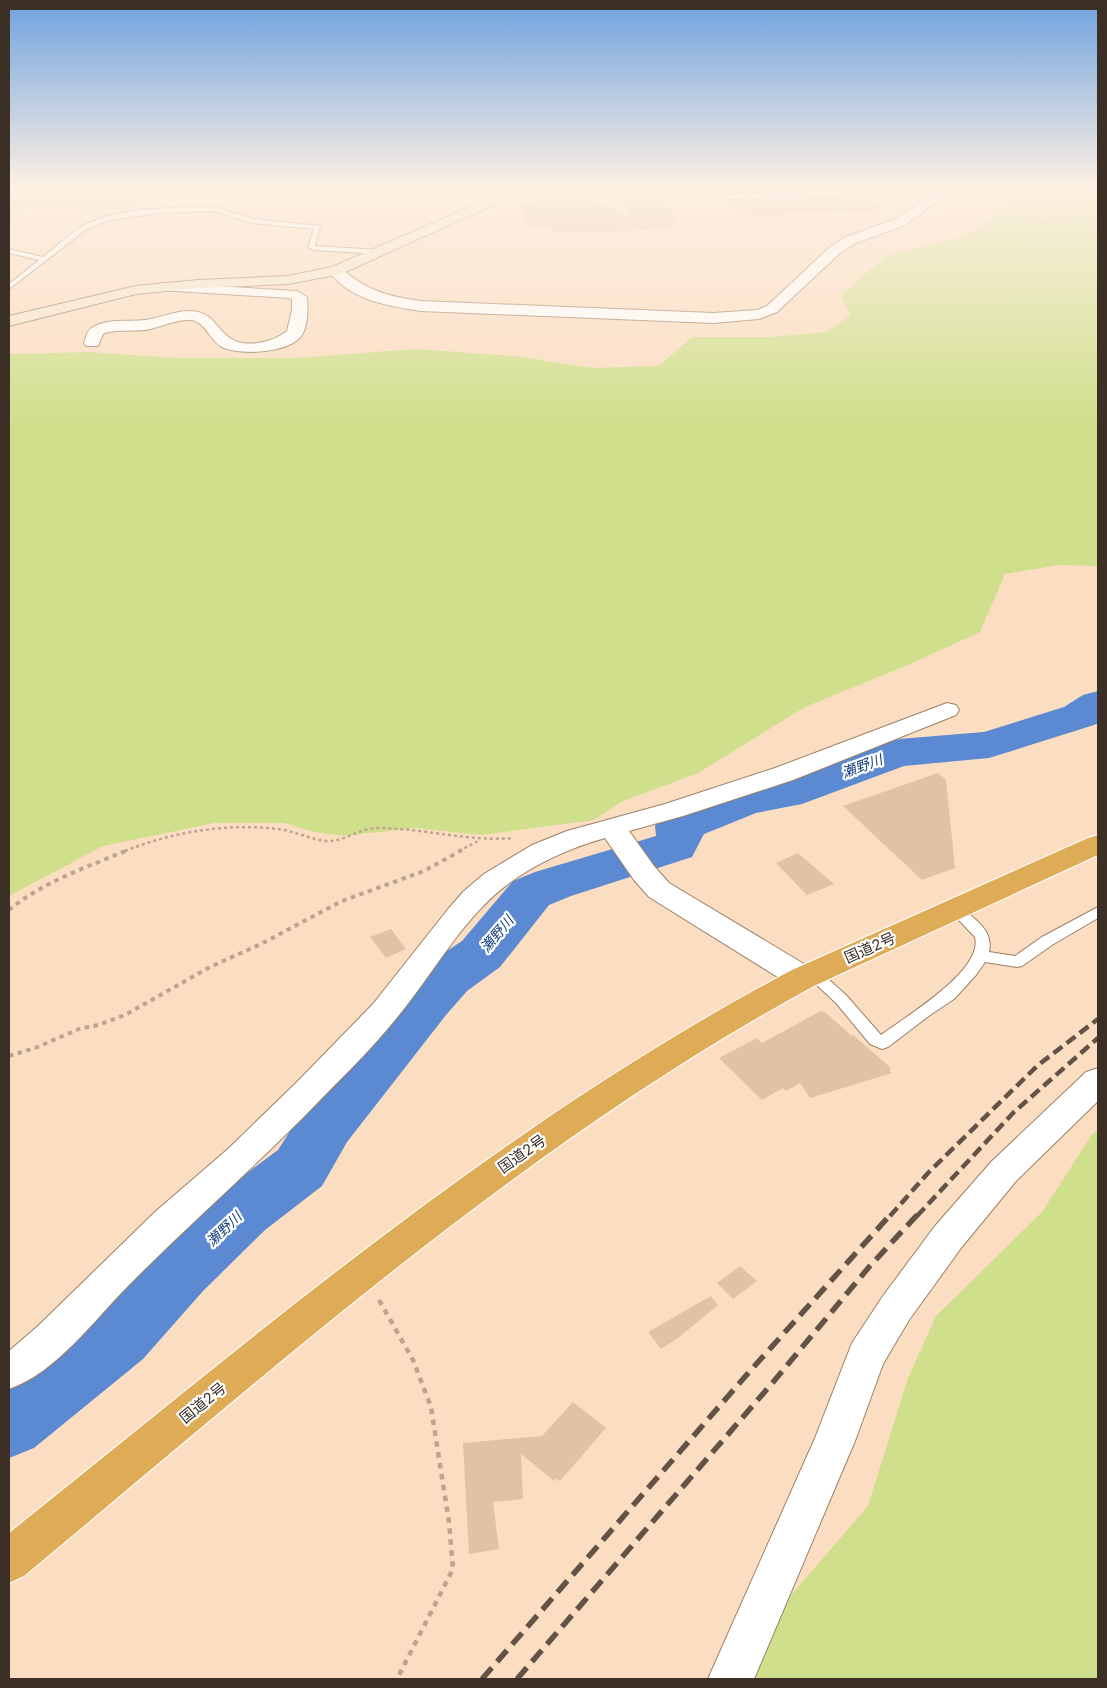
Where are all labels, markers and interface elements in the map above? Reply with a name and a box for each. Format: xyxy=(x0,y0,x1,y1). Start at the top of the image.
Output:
water label: 瀬野川 xyxy=(839,750,886,781)
water label: 瀬野川 xyxy=(477,911,518,955)
street label: 国道2号 xyxy=(841,928,898,967)
street label: 国道2号 xyxy=(494,1130,549,1177)
water label: 瀬野川 xyxy=(203,1207,246,1249)
street label: 国道2号 xyxy=(176,1378,230,1427)

